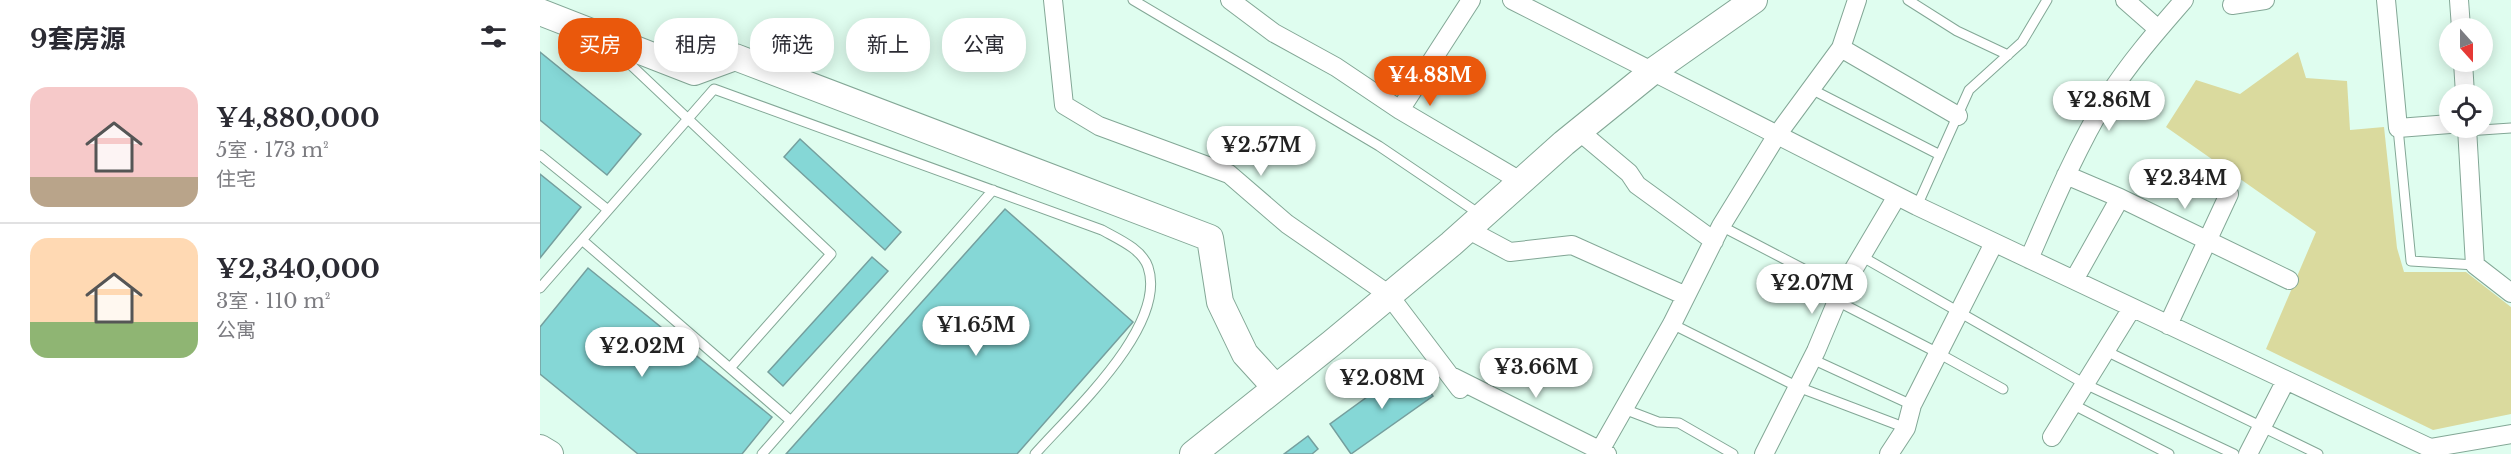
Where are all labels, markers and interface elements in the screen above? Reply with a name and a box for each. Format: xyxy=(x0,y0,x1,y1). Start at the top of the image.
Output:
chip: 买房 xyxy=(558,18,642,72)
chip: 租房 xyxy=(654,18,738,72)
chip: 筛选 xyxy=(750,18,834,72)
chip: 新上 xyxy=(846,18,930,72)
chip: 公寓 xyxy=(942,18,1026,72)
north arrow xyxy=(2439,18,2493,72)
map controls xyxy=(2439,18,2493,138)
icon: filters xyxy=(477,20,510,53)
text: 9套房源 xyxy=(30,23,126,55)
pin: ¥4.88M xyxy=(1381,56,1479,107)
text: ¥4.88M xyxy=(1388,63,1472,87)
pin: ¥2.86M xyxy=(2060,81,2158,132)
button: locate xyxy=(2439,84,2493,138)
text: ¥2.86M xyxy=(2067,88,2151,112)
text: ¥4,880,000 xyxy=(216,102,380,134)
icon: home xyxy=(78,111,150,183)
pin: ¥2.57M xyxy=(1212,126,1310,177)
text: ¥2.57M xyxy=(1221,133,1301,157)
text: 5室 · 173 m² xyxy=(216,138,329,162)
pin: ¥2.34M xyxy=(2136,159,2234,210)
text: ¥2.34M xyxy=(2143,166,2227,190)
text: 住宅 xyxy=(216,167,256,191)
text: ¥2,340,000 xyxy=(216,253,380,285)
icon: home xyxy=(78,262,150,334)
pin: ¥2.07M xyxy=(1763,264,1861,315)
text: ¥2.07M xyxy=(1770,271,1854,295)
text: 3室 · 110 m² xyxy=(216,289,331,313)
pin: ¥1.65M xyxy=(927,306,1025,357)
text: ¥1.65M xyxy=(937,313,1015,337)
text: 公寓 xyxy=(216,318,256,342)
pin: ¥2.02M xyxy=(593,327,691,378)
text: ¥2.02M xyxy=(599,334,685,358)
pin: ¥3.66M xyxy=(1487,348,1585,399)
text: ¥3.66M xyxy=(1494,355,1578,379)
pin: ¥2.08M xyxy=(1333,359,1431,410)
text: ¥2.08M xyxy=(1339,366,1425,390)

